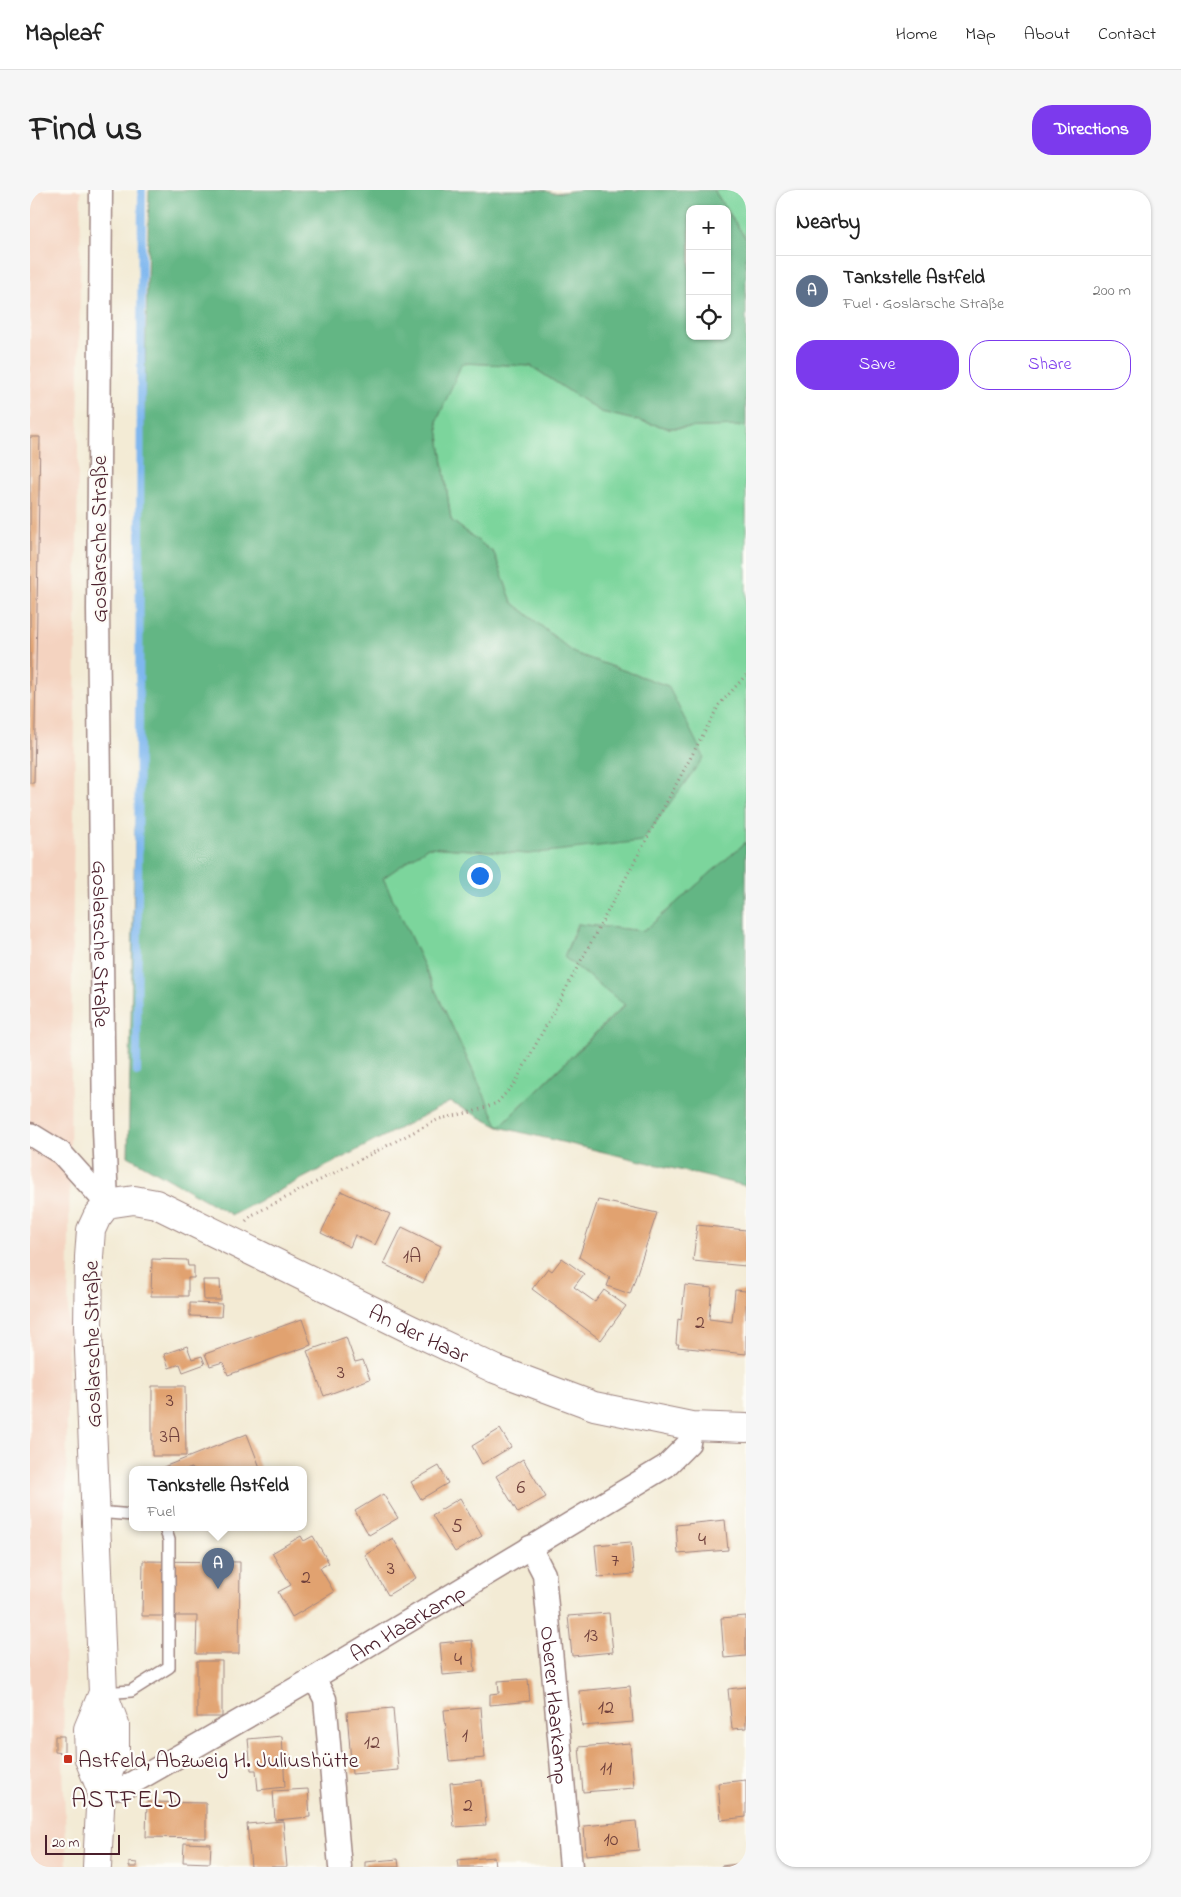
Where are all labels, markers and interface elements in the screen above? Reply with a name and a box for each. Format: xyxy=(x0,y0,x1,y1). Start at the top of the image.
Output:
text: Mapleaf xyxy=(25,17,104,52)
text: Home xyxy=(896,22,937,48)
text: Map xyxy=(965,22,996,48)
text: About xyxy=(1024,22,1070,48)
text: Contact xyxy=(1098,22,1156,48)
text: Find us xyxy=(30,105,142,156)
button: Directions xyxy=(1032,105,1151,155)
map controls xyxy=(686,205,731,340)
button: + xyxy=(686,205,731,250)
text: Nearby xyxy=(796,208,860,238)
button: − xyxy=(686,250,731,295)
text: Tankstelle Astfeld xyxy=(843,265,985,292)
text: A xyxy=(807,279,817,303)
text: 200 m xyxy=(1093,279,1131,303)
text: Fuel · Goslarsche Straße xyxy=(843,292,1004,316)
button: locate xyxy=(686,295,731,340)
button: Save xyxy=(796,340,959,390)
button: Share xyxy=(969,340,1131,390)
street label: Goslarsche Straße xyxy=(85,455,117,623)
street label: Goslarsche Straße xyxy=(82,860,116,1028)
your location xyxy=(467,863,493,889)
house number: 1A xyxy=(403,1243,421,1272)
street label: Goslarsche Straße xyxy=(77,1260,111,1428)
street label: An der Haar xyxy=(362,1298,474,1373)
house number: 2 xyxy=(695,1309,705,1338)
house number: 3 xyxy=(337,1359,345,1388)
house number: 3 xyxy=(166,1387,174,1416)
house number: 3A xyxy=(160,1423,180,1452)
popup xyxy=(129,1466,307,1531)
text: Tankstelle Astfeld xyxy=(147,1473,289,1500)
house number: 6 xyxy=(517,1474,526,1503)
text: Fuel xyxy=(147,1500,175,1524)
house number: 5 xyxy=(451,1513,463,1542)
house number: 4 xyxy=(698,1526,706,1555)
house number: 7 xyxy=(611,1547,619,1576)
pin: A xyxy=(202,1548,234,1589)
house number: 3 xyxy=(387,1555,395,1584)
house number: 2 xyxy=(301,1564,311,1593)
street label: Am Haarkamp xyxy=(345,1577,473,1672)
house number: 13 xyxy=(584,1622,598,1651)
street label: Oberer Haarkamp xyxy=(530,1625,576,1786)
house number: 4 xyxy=(454,1646,462,1675)
house number: 12 xyxy=(598,1694,614,1723)
house number: 1 xyxy=(462,1722,468,1751)
house number: 12 xyxy=(364,1729,380,1758)
place label: Astfeld, Abzweig H. Juliushütte xyxy=(78,1746,359,1779)
marker: Astfeld, Abzweig H. Juliushütte xyxy=(62,1753,74,1765)
house number: 11 xyxy=(600,1755,612,1784)
district label: ASTFELD xyxy=(71,1783,183,1819)
house number: 2 xyxy=(463,1792,473,1821)
house number: 10 xyxy=(604,1826,619,1855)
scale bar xyxy=(45,1832,120,1855)
text: 20 m xyxy=(52,1833,79,1854)

